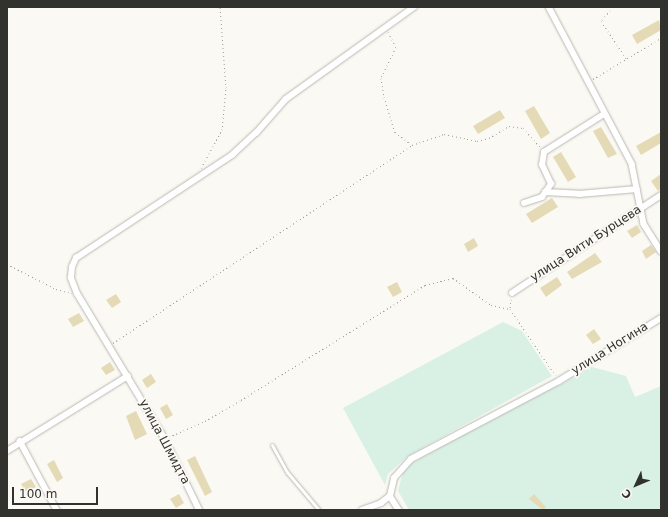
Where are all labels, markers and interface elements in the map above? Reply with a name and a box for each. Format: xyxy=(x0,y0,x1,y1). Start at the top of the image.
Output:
street label: улица Вити Бурцева xyxy=(528,203,644,285)
street label: улица Ногина xyxy=(569,320,651,378)
street label: улица Шмидта xyxy=(136,397,192,487)
north arrow xyxy=(616,465,656,505)
scale bar xyxy=(14,479,100,505)
text: С xyxy=(620,486,634,501)
text: 100 m xyxy=(19,487,57,501)

